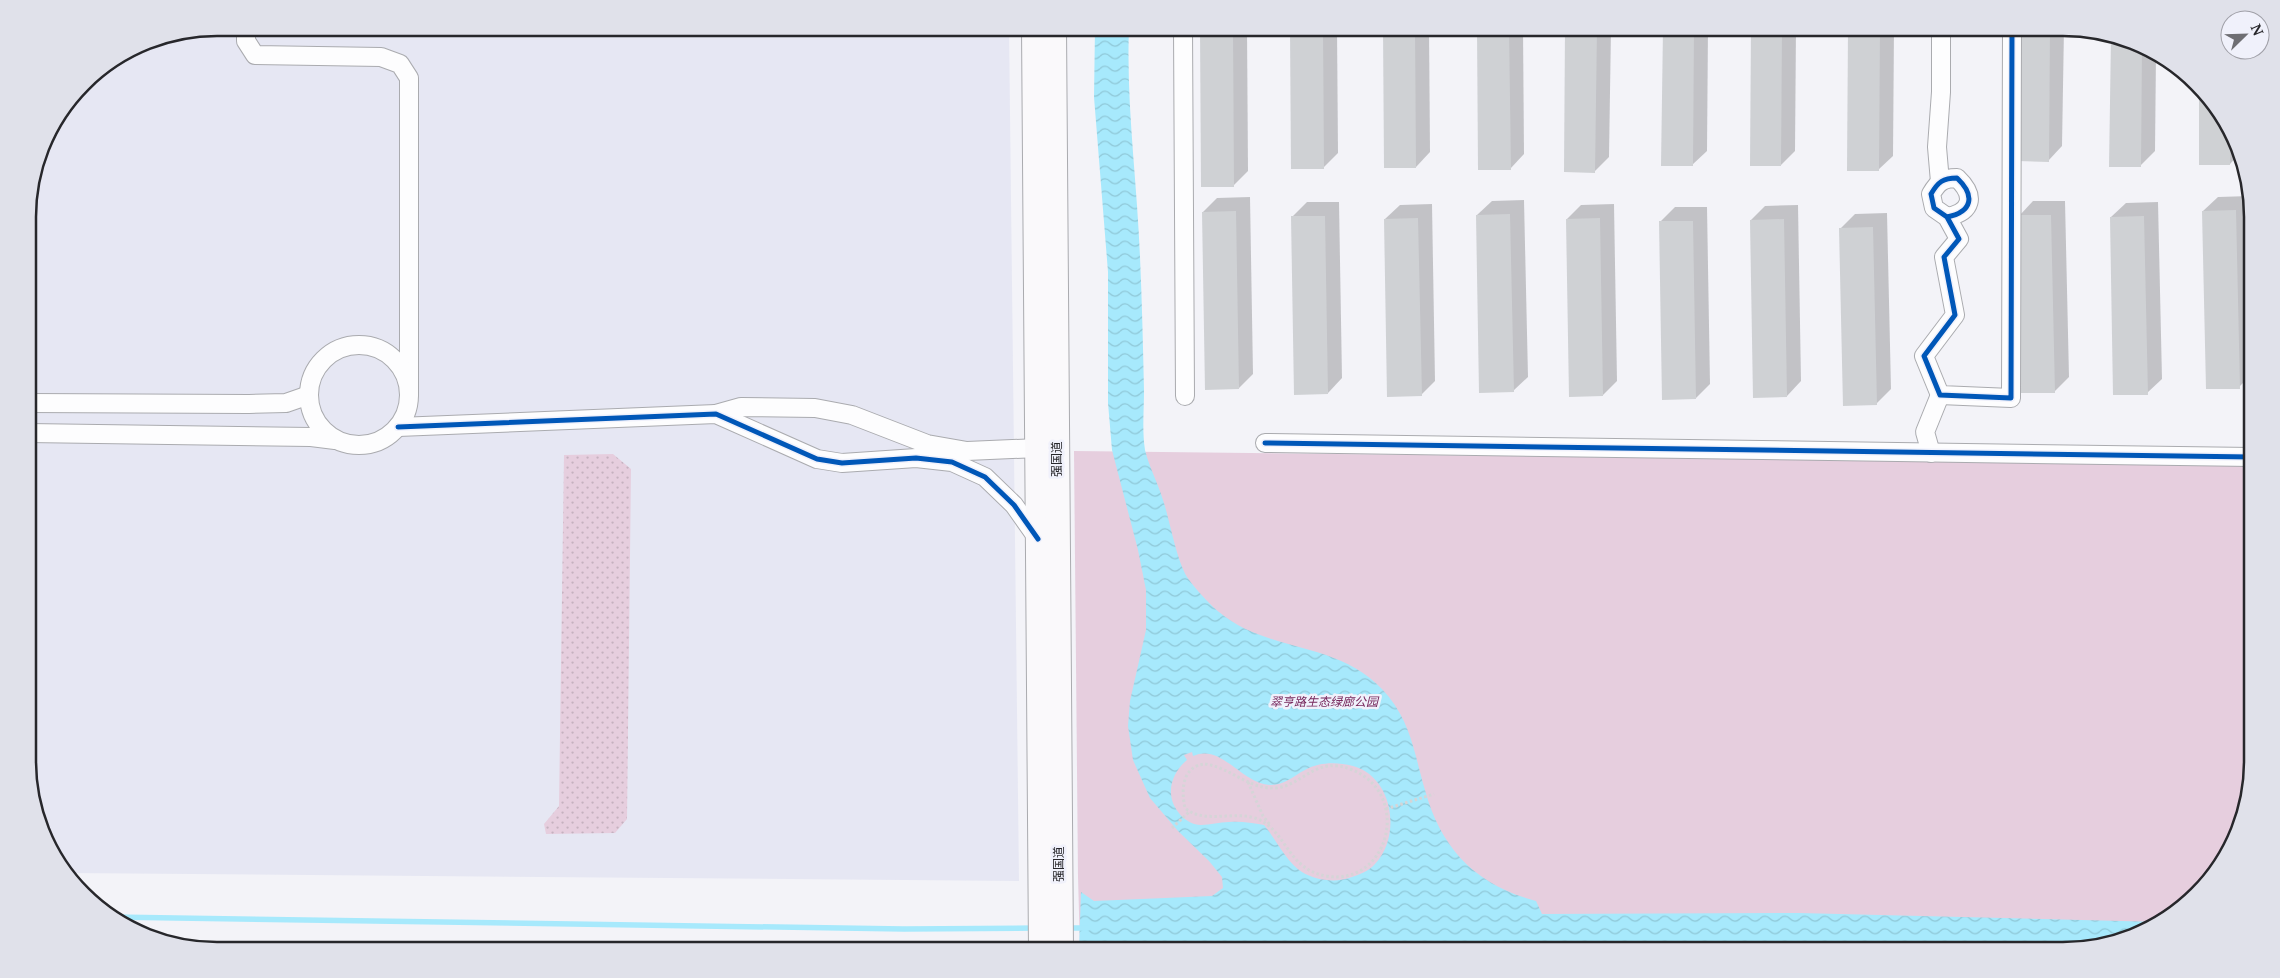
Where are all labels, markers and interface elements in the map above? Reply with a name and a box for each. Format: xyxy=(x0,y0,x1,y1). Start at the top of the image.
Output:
north arrow xyxy=(2220,10,2270,60)
text: N xyxy=(2247,21,2268,39)
street label: 强国道 xyxy=(1048,441,1065,477)
park label: 翠亨路生态绿廊公园 xyxy=(1270,693,1380,710)
street label: 强国道 xyxy=(1050,846,1067,882)

